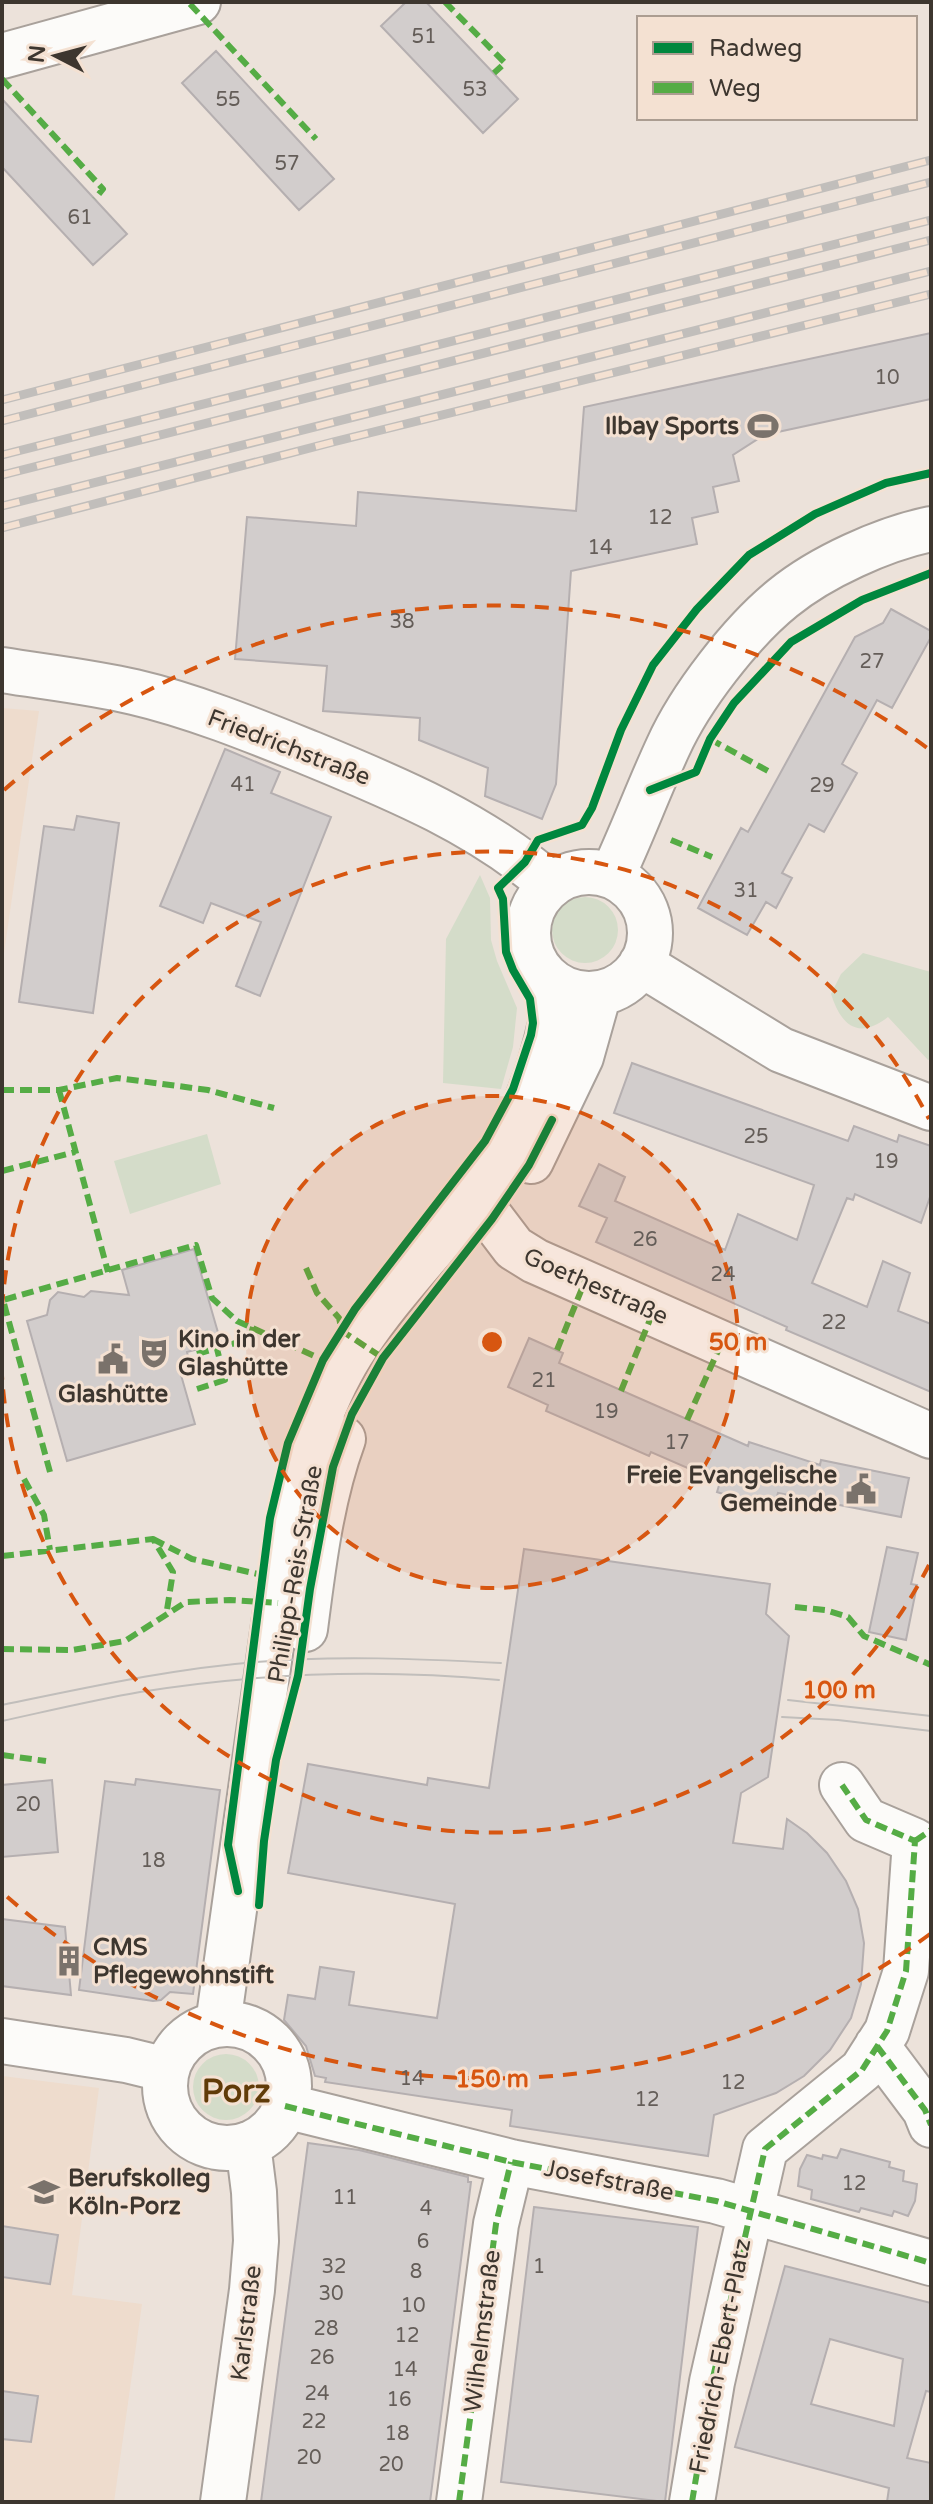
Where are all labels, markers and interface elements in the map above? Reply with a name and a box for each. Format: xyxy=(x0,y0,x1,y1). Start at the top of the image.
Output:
north arrow xyxy=(16,16,96,96)
legend xyxy=(637,16,917,120)
house number: 51 xyxy=(411,25,437,49)
text: Radweg xyxy=(709,34,802,63)
text: N xyxy=(23,44,51,64)
text: Weg xyxy=(709,74,761,103)
house number: 53 xyxy=(462,78,488,102)
house number: 55 xyxy=(215,88,241,112)
house number: 57 xyxy=(274,152,300,176)
house number: 61 xyxy=(67,206,93,230)
house number: 10 xyxy=(874,366,900,390)
sports icon: Ilbay Sports xyxy=(746,409,780,443)
place label: Ilbay Sports xyxy=(605,412,739,441)
house number: 12 xyxy=(647,506,673,530)
house number: 14 xyxy=(587,536,613,560)
house number: 38 xyxy=(389,610,415,634)
house number: 27 xyxy=(859,650,885,674)
street label: Friedrichstraße xyxy=(203,703,374,792)
house number: 41 xyxy=(230,773,256,797)
house number: 29 xyxy=(809,774,835,798)
house number: 31 xyxy=(733,879,759,903)
house number: 25 xyxy=(743,1125,769,1149)
house number: 19 xyxy=(873,1150,899,1174)
house number: 26 xyxy=(632,1228,658,1252)
street label: Goethestraße xyxy=(519,1242,673,1331)
house number: 24 xyxy=(710,1263,736,1287)
house number: 22 xyxy=(821,1311,847,1335)
place label: Kino in der Glashütte xyxy=(178,1325,301,1382)
centre of rings xyxy=(478,1328,506,1356)
text: 50 m xyxy=(709,1328,767,1357)
theatre icon: Kino in der Glashütte xyxy=(137,1336,171,1370)
public building icon: Glashütte xyxy=(96,1342,130,1376)
house number: 21 xyxy=(531,1369,557,1393)
place label: Glashütte xyxy=(58,1380,168,1409)
house number: 19 xyxy=(593,1400,619,1424)
house number: 17 xyxy=(664,1431,690,1455)
place label: Freie Evangelische Gemeinde xyxy=(626,1461,837,1518)
street label: Philipp-Reis-Straße xyxy=(262,1463,329,1685)
public building icon: Freie Evangelische Gemeinde xyxy=(844,1472,878,1506)
text: 100 m xyxy=(802,1676,876,1705)
house number: 20 xyxy=(15,1793,41,1817)
house number: 18 xyxy=(140,1849,166,1873)
place label: CMS Pflegewohnstift xyxy=(93,1933,275,1990)
building icon: CMS Pflegewohnstift xyxy=(52,1944,86,1978)
text: 150 m xyxy=(455,2065,529,2094)
house number: 14 xyxy=(399,2067,425,2091)
house number: 12 xyxy=(720,2071,746,2095)
district label: Porz xyxy=(202,2073,270,2111)
house number: 12 xyxy=(634,2088,660,2112)
street label: Josefstraße xyxy=(542,2154,676,2207)
place label: Berufskolleg Köln-Porz xyxy=(68,2164,211,2221)
house number: 12 xyxy=(841,2172,867,2196)
school or university icon: Berufskolleg Köln-Porz xyxy=(27,2175,61,2209)
house number: 11 xyxy=(332,2186,358,2210)
house number: 4 xyxy=(420,2197,432,2221)
house number: 6 xyxy=(417,2230,429,2254)
street label: Friedrich-Ebert-Platz xyxy=(683,2236,757,2476)
street label: Wilhelmstraße xyxy=(458,2248,507,2414)
house number: 32 xyxy=(321,2255,347,2279)
house number: 1 xyxy=(533,2255,545,2279)
house number: 8 xyxy=(410,2260,422,2284)
street label: Karlstraße xyxy=(225,2264,268,2382)
house number: 30 xyxy=(318,2282,344,2306)
house number: 10 xyxy=(400,2294,426,2318)
house number: 28 xyxy=(313,2317,339,2341)
house number: 12 xyxy=(394,2324,420,2348)
house number: 26 xyxy=(309,2346,335,2370)
house number: 14 xyxy=(392,2358,418,2382)
house number: 24 xyxy=(304,2382,330,2406)
house number: 16 xyxy=(386,2388,412,2412)
house number: 22 xyxy=(301,2410,327,2434)
house number: 18 xyxy=(384,2422,410,2446)
house number: 20 xyxy=(296,2446,322,2470)
house number: 20 xyxy=(378,2453,404,2477)

